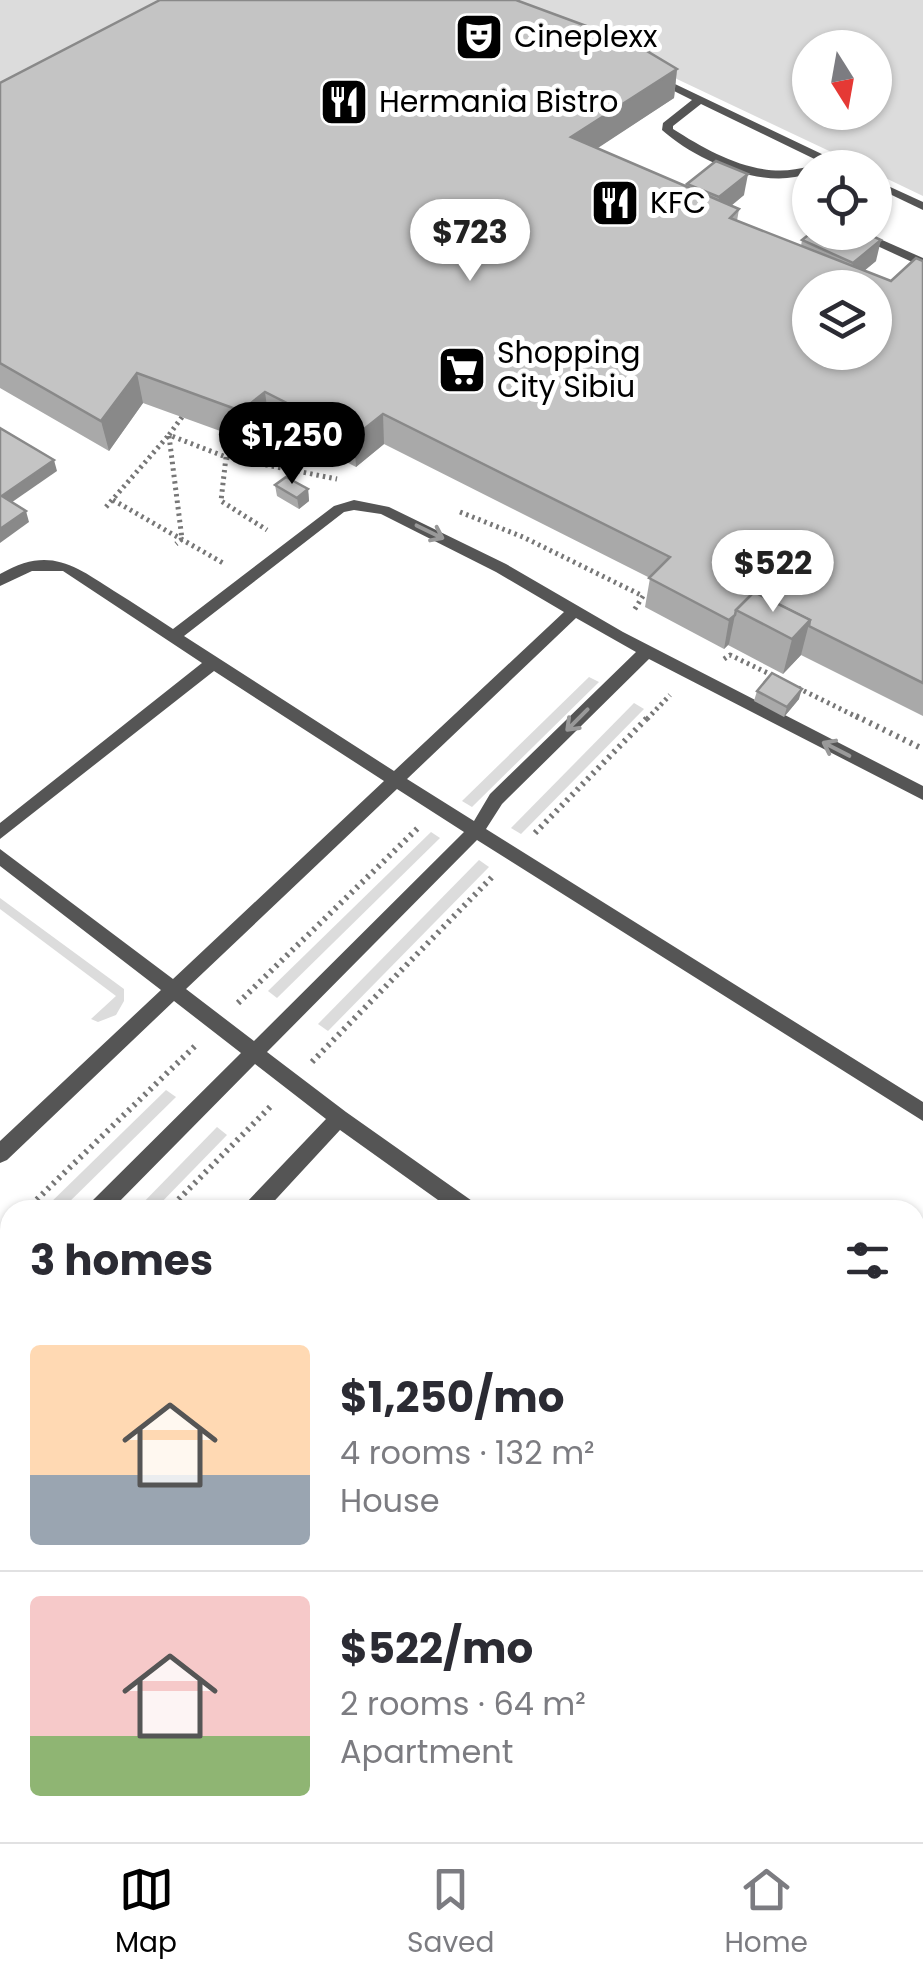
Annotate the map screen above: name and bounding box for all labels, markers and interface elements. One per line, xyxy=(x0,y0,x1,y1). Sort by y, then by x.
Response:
theatre icon: Cineplexx xyxy=(453,11,505,63)
place label: Cineplexx xyxy=(514,15,657,58)
north arrow xyxy=(792,30,892,130)
map controls xyxy=(792,30,892,370)
restaurant icon: Hermania Bistro xyxy=(318,76,370,128)
place label: Hermania Bistro xyxy=(379,80,618,123)
button: locate xyxy=(792,150,892,250)
restaurant icon: KFC xyxy=(589,177,641,229)
place label: KFC xyxy=(650,181,706,224)
pin: $723 xyxy=(411,199,529,284)
text: $723 xyxy=(432,209,508,254)
button: layers xyxy=(792,270,892,370)
place label: Shopping City Sibiu xyxy=(497,331,640,408)
supermarket icon: Shopping City Sibiu xyxy=(436,344,488,396)
pin: $1,250 xyxy=(211,402,373,487)
text: $1,250 xyxy=(241,412,343,457)
one-way arrow xyxy=(414,524,444,543)
pin: $522 xyxy=(714,530,832,615)
text: $522 xyxy=(734,540,812,585)
one-way arrow xyxy=(566,707,590,731)
one-way arrow xyxy=(821,739,851,758)
text: 3 homes xyxy=(30,1231,213,1290)
icon: filters xyxy=(840,1233,895,1288)
text: $1,250/mo xyxy=(340,1368,564,1427)
icon: home xyxy=(110,1385,230,1505)
text: 4 rooms · 132 m² xyxy=(340,1430,595,1475)
text: House xyxy=(340,1478,440,1523)
text: $522/mo xyxy=(340,1619,533,1678)
icon: home xyxy=(110,1636,230,1756)
text: 2 rooms · 64 m² xyxy=(340,1681,586,1726)
text: Apartment xyxy=(340,1729,513,1774)
tab: Map xyxy=(115,1862,177,1964)
tab: Saved xyxy=(407,1862,494,1964)
tab: Home xyxy=(724,1862,808,1964)

